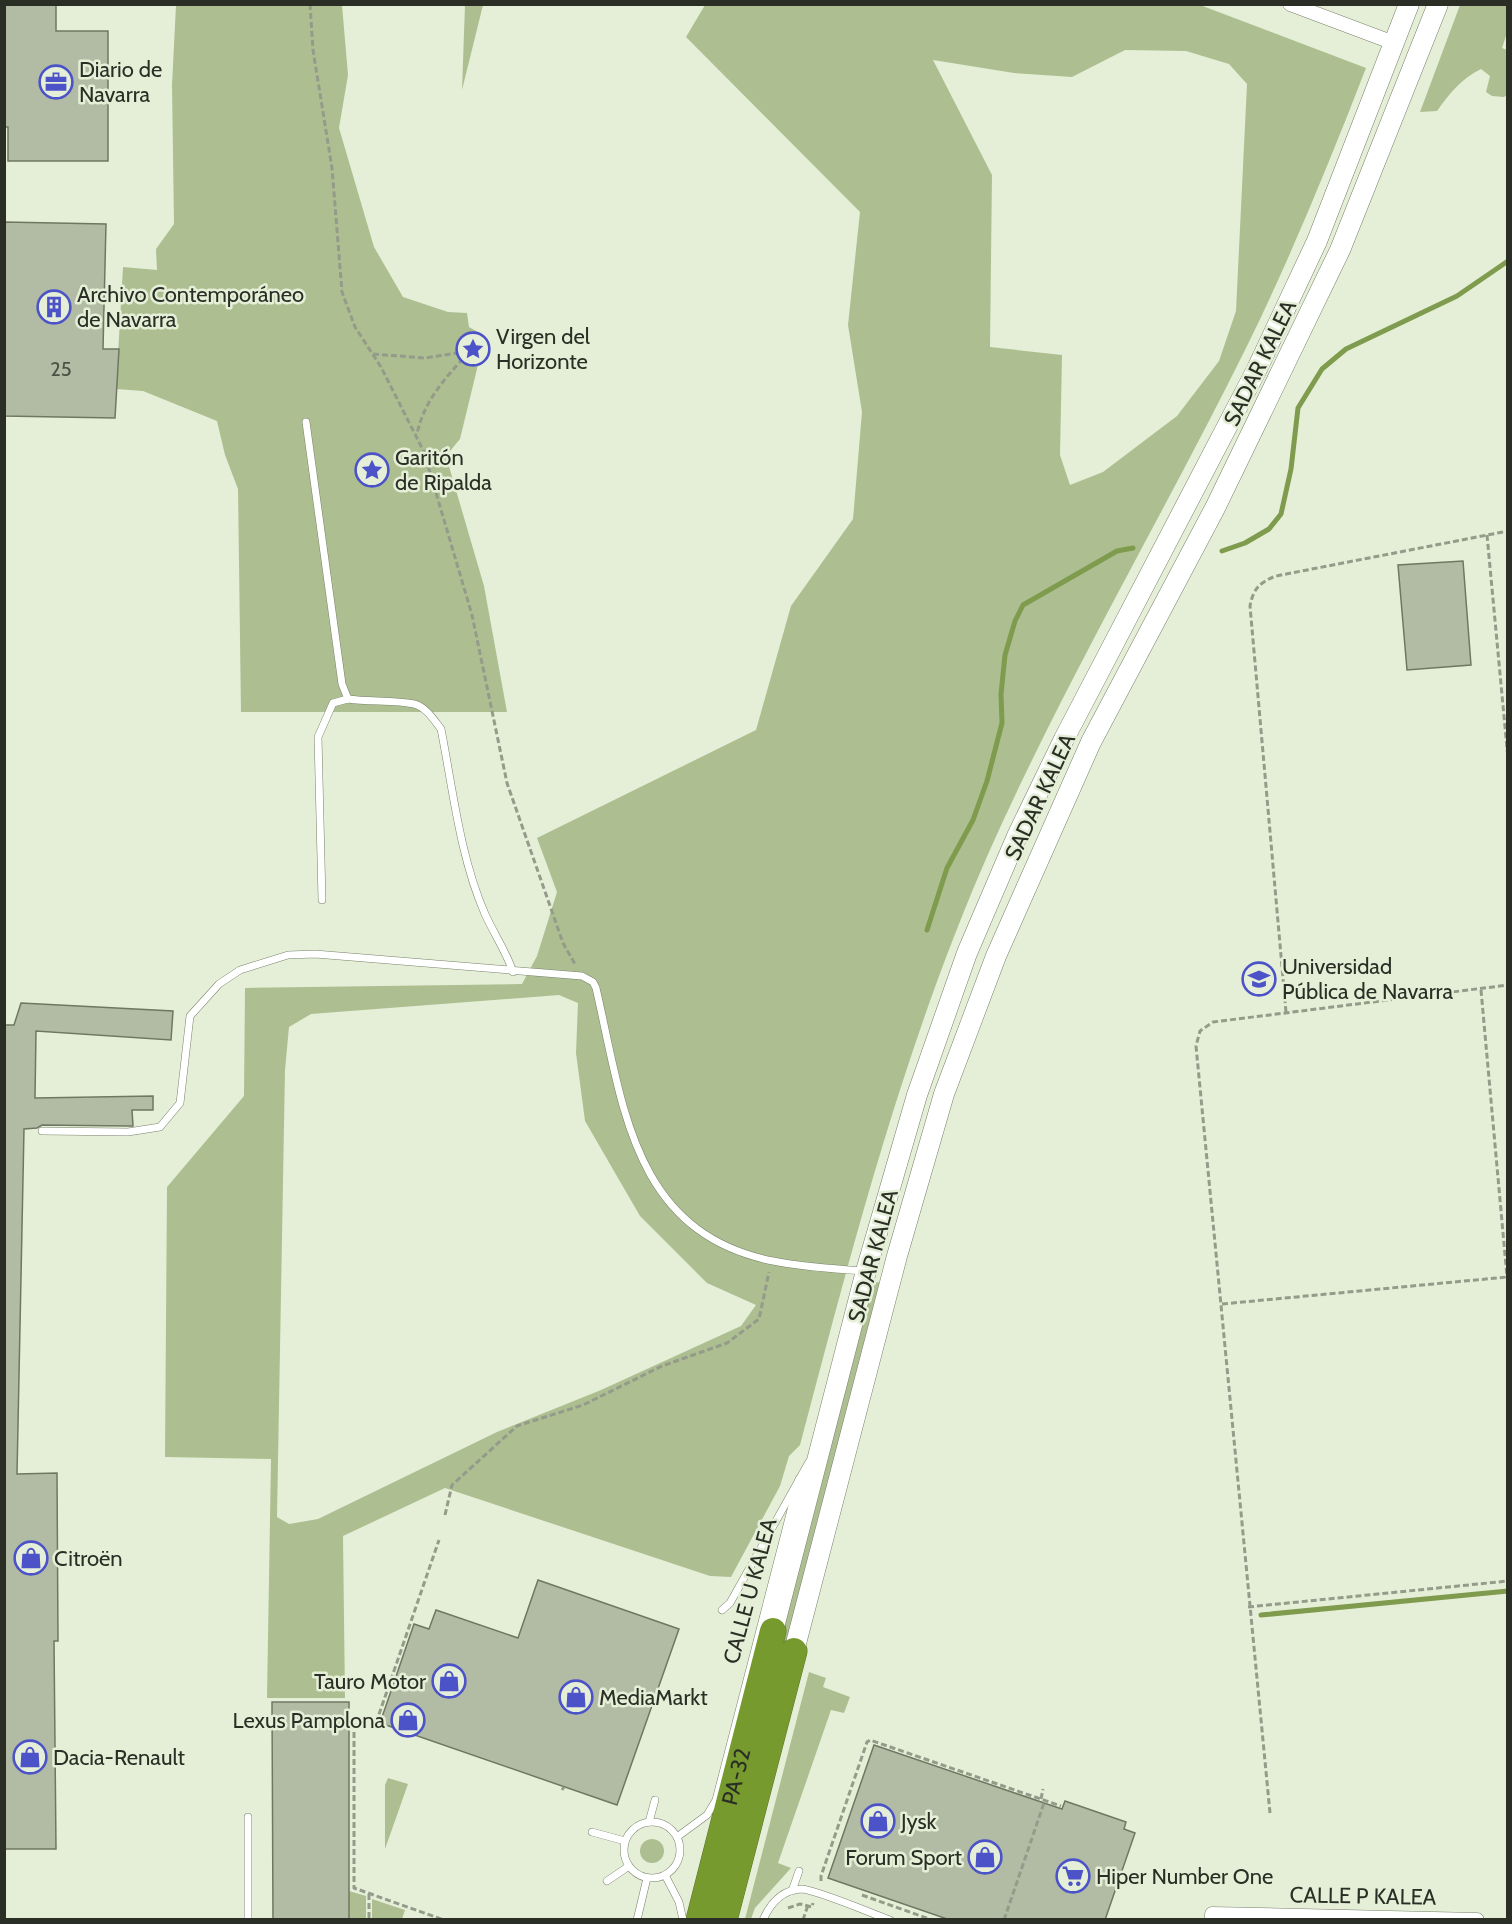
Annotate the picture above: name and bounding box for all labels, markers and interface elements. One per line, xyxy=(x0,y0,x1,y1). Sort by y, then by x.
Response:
place label: Diario de Navarra xyxy=(79,56,162,108)
office icon: Diario de Navarra xyxy=(38,64,74,100)
place label: Archivo Contemporáneo de Navarra xyxy=(77,281,304,333)
building icon: Archivo Contemporáneo de Navarra xyxy=(36,289,72,325)
street label: SADAR KALEA xyxy=(1218,295,1302,430)
place label: Virgen del Horizonte xyxy=(496,323,591,375)
place icon: Virgen del Horizonte xyxy=(455,331,491,367)
house number: 25 xyxy=(50,357,72,381)
place label: Garitón de Ripalda xyxy=(395,444,492,496)
place icon: Garitón de Ripalda xyxy=(354,452,390,488)
street label: SADAR KALEA xyxy=(999,729,1081,865)
place label: Universidad Pública de Navarra xyxy=(1282,953,1453,1005)
school or university icon: Universidad Pública de Navarra xyxy=(1241,961,1277,997)
street label: SADAR KALEA xyxy=(842,1186,904,1326)
street label: CALLE U KALEA xyxy=(718,1515,783,1667)
shop icon: Citroën xyxy=(13,1540,49,1576)
place label: Citroën xyxy=(54,1545,123,1572)
shop icon: Tauro Motor xyxy=(431,1663,467,1699)
place label: Tauro Motor xyxy=(314,1668,426,1695)
shop icon: MediaMarkt xyxy=(558,1679,594,1715)
place label: MediaMarkt xyxy=(599,1684,708,1711)
shop icon: Lexus Pamplona xyxy=(390,1702,426,1738)
place label: Lexus Pamplona xyxy=(233,1707,385,1734)
shop icon: Dacia-Renault xyxy=(12,1739,48,1775)
place label: Dacia-Renault xyxy=(53,1744,185,1771)
street label: PA-32 xyxy=(715,1745,756,1808)
shop icon: Jysk xyxy=(860,1803,896,1839)
place label: Jysk xyxy=(900,1808,937,1835)
shop icon: Forum Sport xyxy=(967,1839,1003,1875)
place label: Forum Sport xyxy=(845,1844,963,1871)
supermarket icon: Hiper Number One xyxy=(1055,1858,1091,1894)
place label: Hiper Number One xyxy=(1096,1863,1273,1890)
street label: CALLE P KALEA xyxy=(1289,1881,1437,1911)

